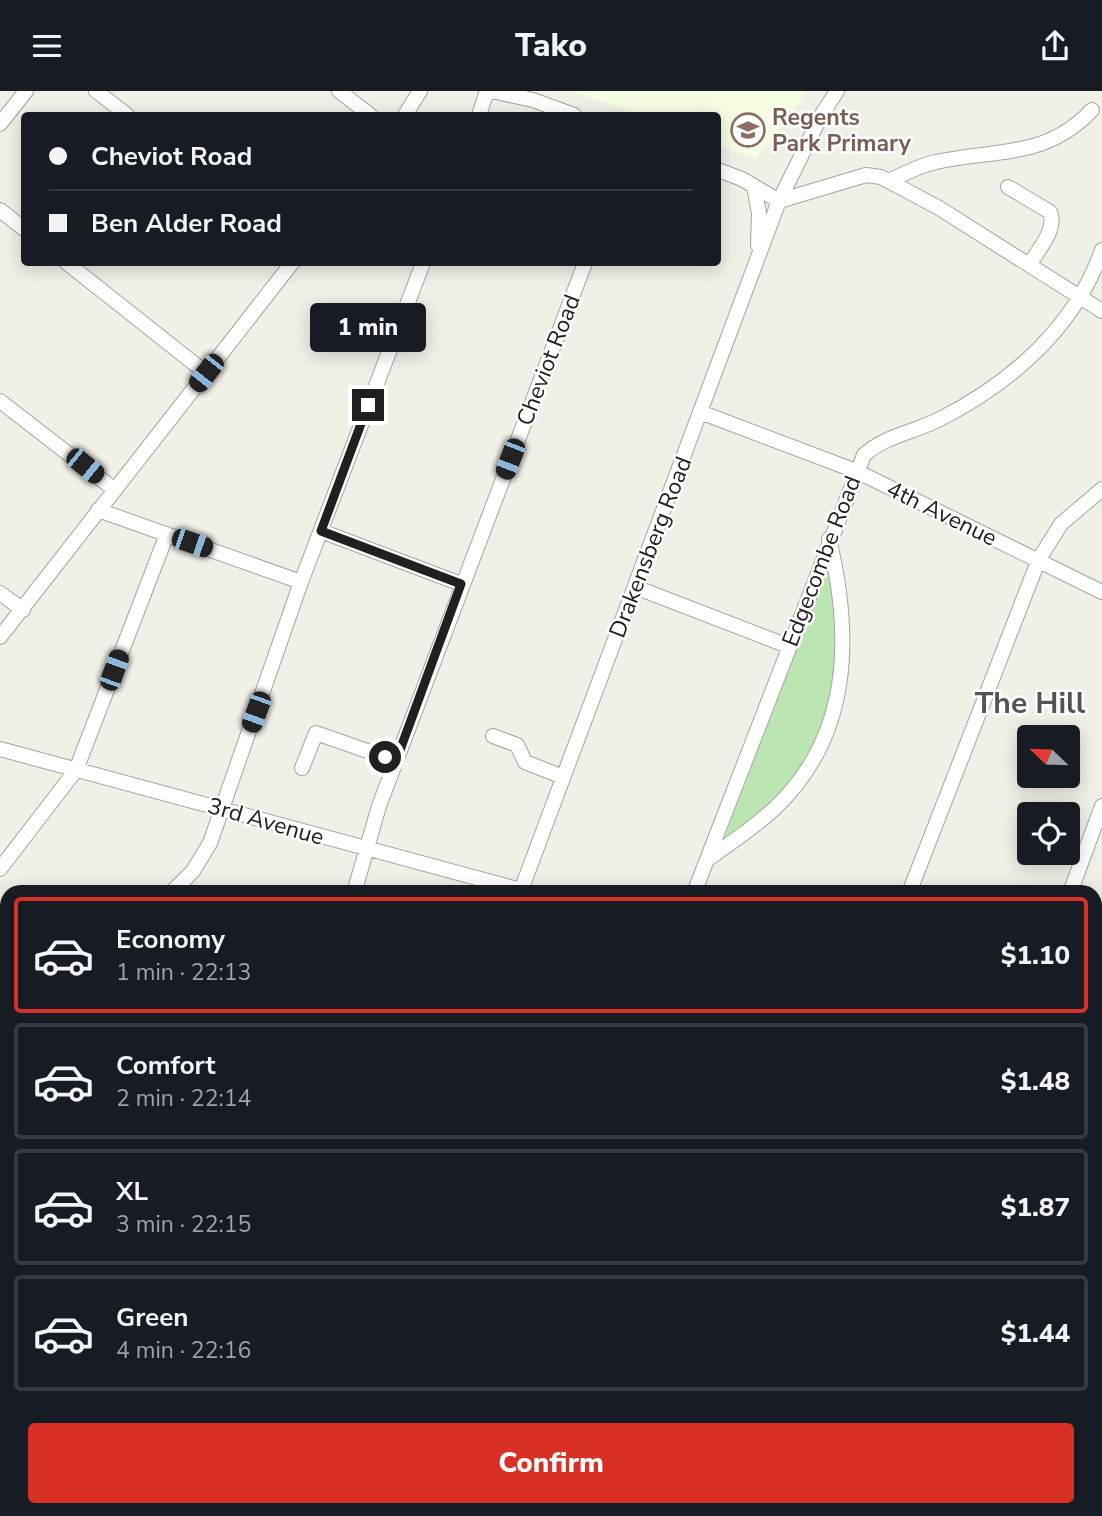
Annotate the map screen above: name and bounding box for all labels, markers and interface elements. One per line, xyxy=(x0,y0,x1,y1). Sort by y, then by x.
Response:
text: Tako xyxy=(515,24,587,67)
icon: menu xyxy=(28,27,66,65)
icon: share xyxy=(1036,27,1074,65)
place label: Regents Park Primary xyxy=(772,102,912,159)
school or university icon: Regents Park Primary xyxy=(729,111,767,149)
text: Cheviot Road xyxy=(91,139,252,174)
text: Ben Alder Road xyxy=(91,206,282,241)
street label: Cheviot Road xyxy=(509,290,588,430)
callout: 1 min xyxy=(310,303,426,353)
text: 1 min xyxy=(338,312,398,343)
car xyxy=(185,350,228,396)
route end xyxy=(352,389,384,421)
car xyxy=(493,436,528,482)
car xyxy=(63,445,108,487)
street label: Drakensberg Road xyxy=(602,452,699,642)
street label: Edgecombe Road xyxy=(775,471,868,651)
street label: 4th Avenue xyxy=(881,473,1002,553)
car xyxy=(169,526,216,560)
car xyxy=(97,647,132,693)
district label: The Hill xyxy=(975,683,1086,724)
car xyxy=(239,689,274,735)
north arrow xyxy=(1017,725,1080,787)
map controls xyxy=(1017,725,1080,865)
route start xyxy=(369,741,401,773)
street label: 3rd Avenue xyxy=(204,790,328,853)
button: locate xyxy=(1017,802,1080,865)
text: Economy xyxy=(116,922,225,957)
icon: car xyxy=(32,924,95,987)
text: $1.10 xyxy=(1001,938,1070,973)
text: 1 min · 22:13 xyxy=(116,957,251,988)
text: Comfort xyxy=(116,1048,216,1083)
icon: car xyxy=(32,1050,95,1113)
text: $1.48 xyxy=(1001,1064,1070,1099)
text: 2 min · 22:14 xyxy=(116,1083,251,1114)
text: XL xyxy=(116,1174,148,1209)
icon: car xyxy=(32,1176,95,1239)
text: $1.87 xyxy=(1001,1190,1070,1225)
text: 3 min · 22:15 xyxy=(116,1209,251,1240)
text: Green xyxy=(116,1300,189,1335)
icon: car xyxy=(32,1302,95,1365)
text: $1.44 xyxy=(1001,1316,1070,1351)
text: 4 min · 22:16 xyxy=(116,1335,251,1366)
button: Confirm xyxy=(28,1423,1074,1503)

